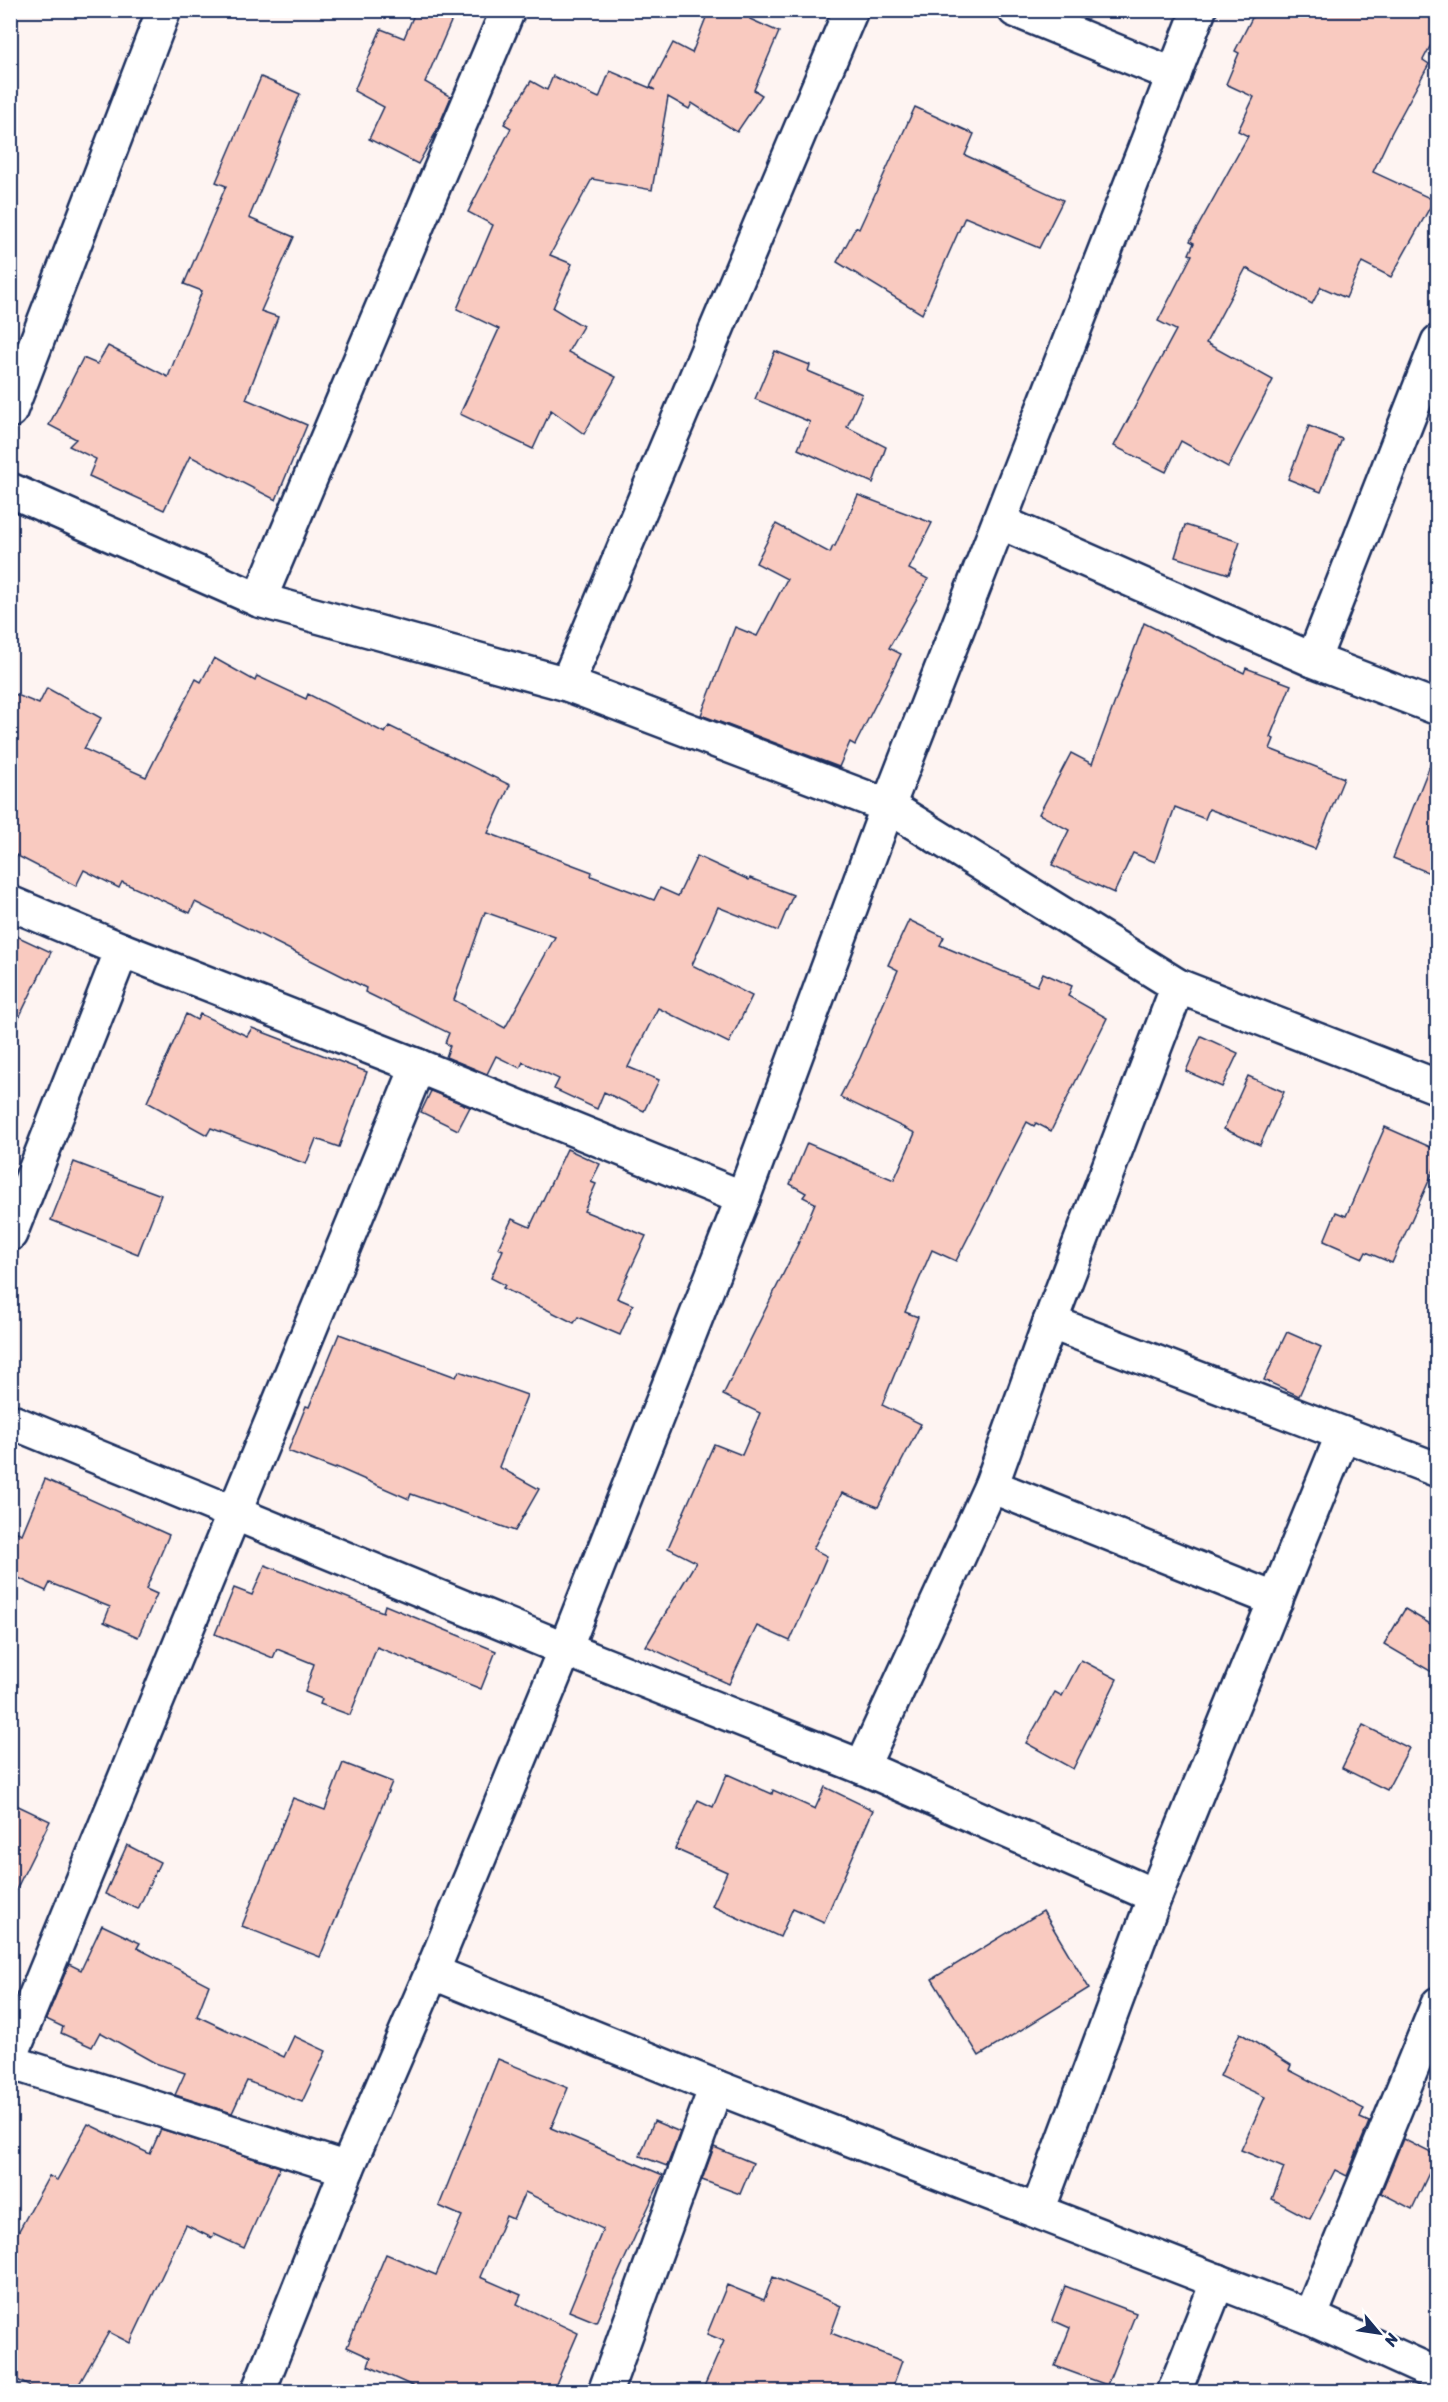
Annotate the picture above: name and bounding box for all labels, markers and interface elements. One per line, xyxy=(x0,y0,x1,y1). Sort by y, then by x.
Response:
north arrow xyxy=(1349,2303,1409,2363)
text: N xyxy=(1376,2327,1408,2353)

